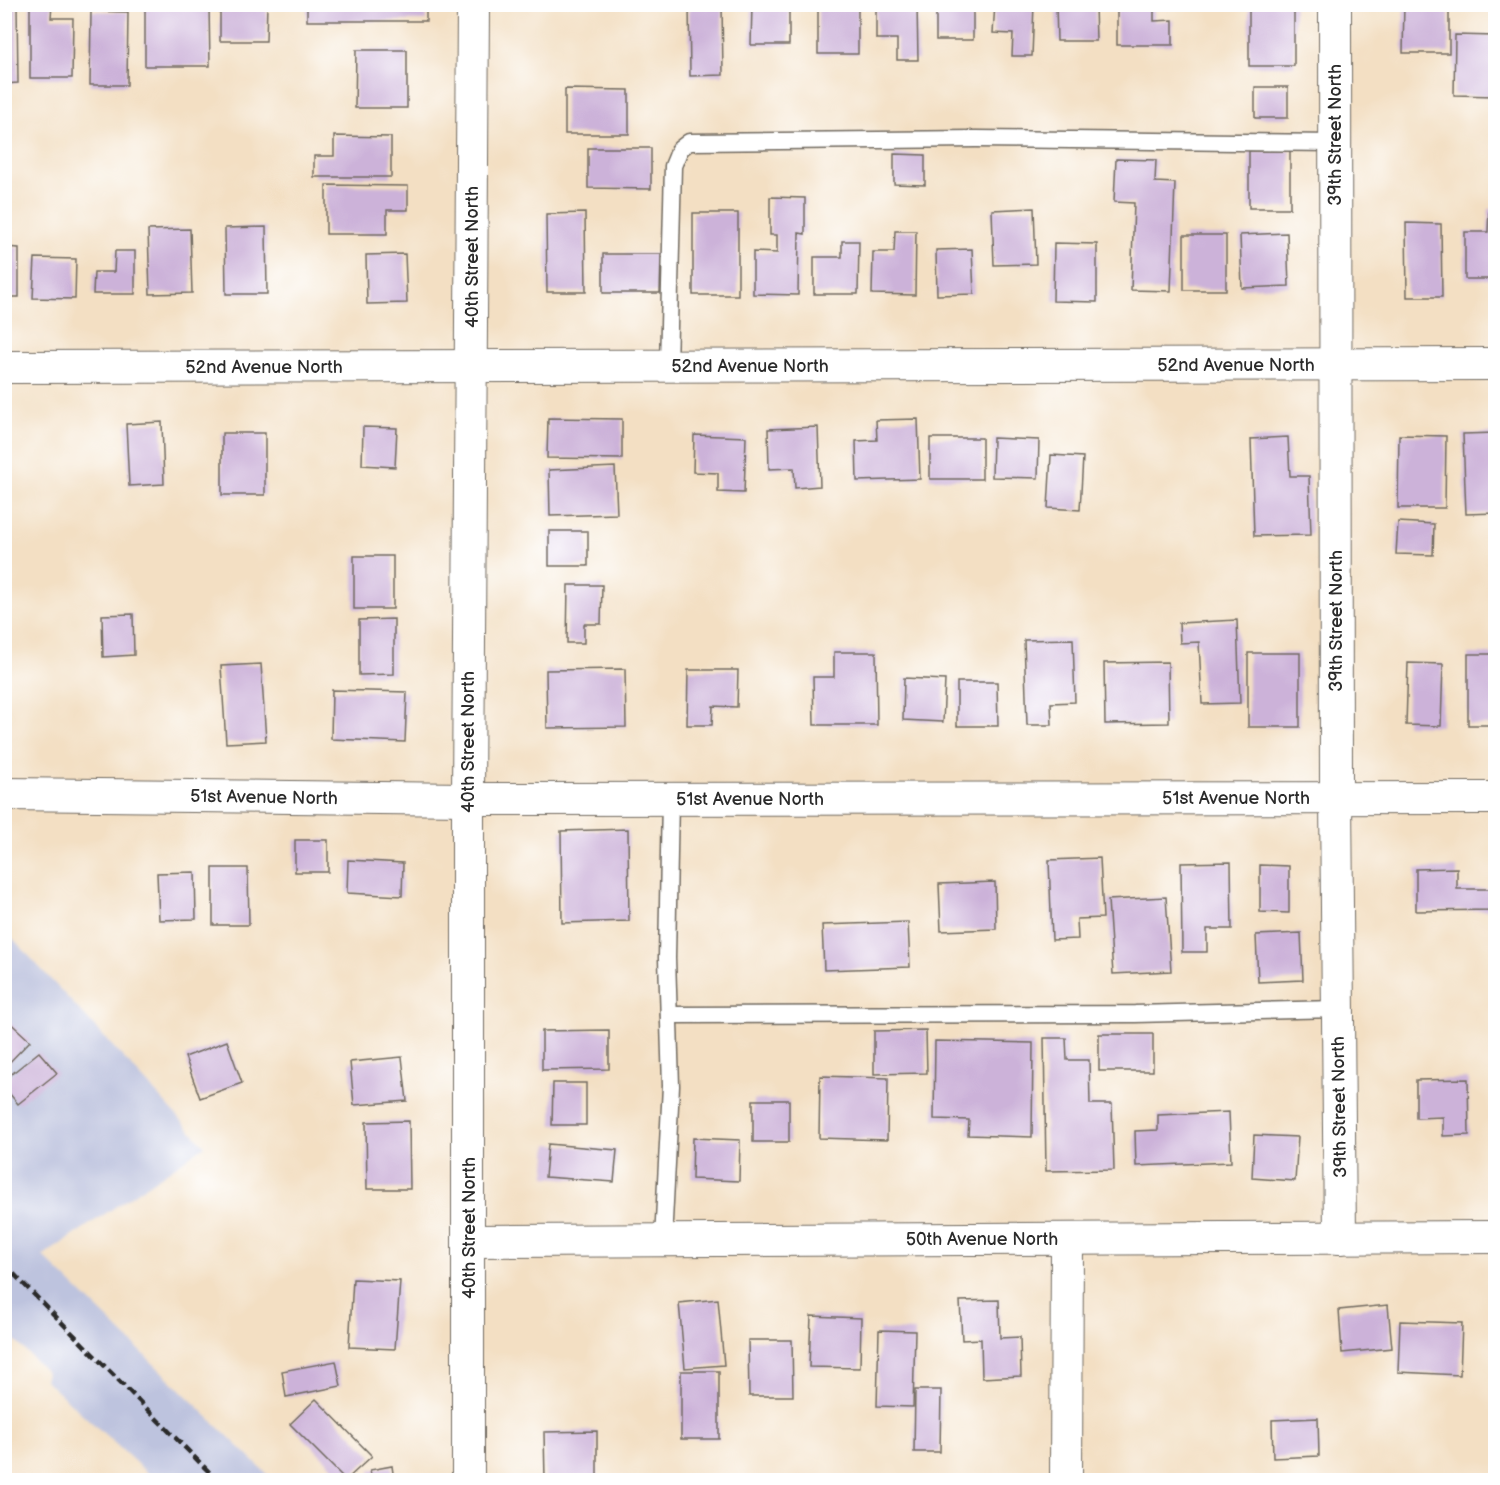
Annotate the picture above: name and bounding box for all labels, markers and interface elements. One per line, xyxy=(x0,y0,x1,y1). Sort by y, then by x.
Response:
street label: 39th Street North xyxy=(1325,64,1346,206)
street label: 40th Street North xyxy=(462,186,483,328)
street label: 52nd Avenue North xyxy=(1157,355,1315,376)
street label: 52nd Avenue North xyxy=(671,356,829,377)
street label: 52nd Avenue North xyxy=(185,357,343,378)
street label: 39th Street North xyxy=(1326,550,1347,692)
street label: 40th Street North xyxy=(458,671,479,813)
street label: 51st Avenue North xyxy=(190,786,338,809)
street label: 51st Avenue North xyxy=(1162,788,1310,809)
street label: 51st Avenue North xyxy=(676,789,824,810)
street label: 39th Street North xyxy=(1328,1036,1351,1178)
street label: 40th Street North xyxy=(459,1157,480,1299)
street label: 50th Avenue North xyxy=(906,1229,1058,1250)

